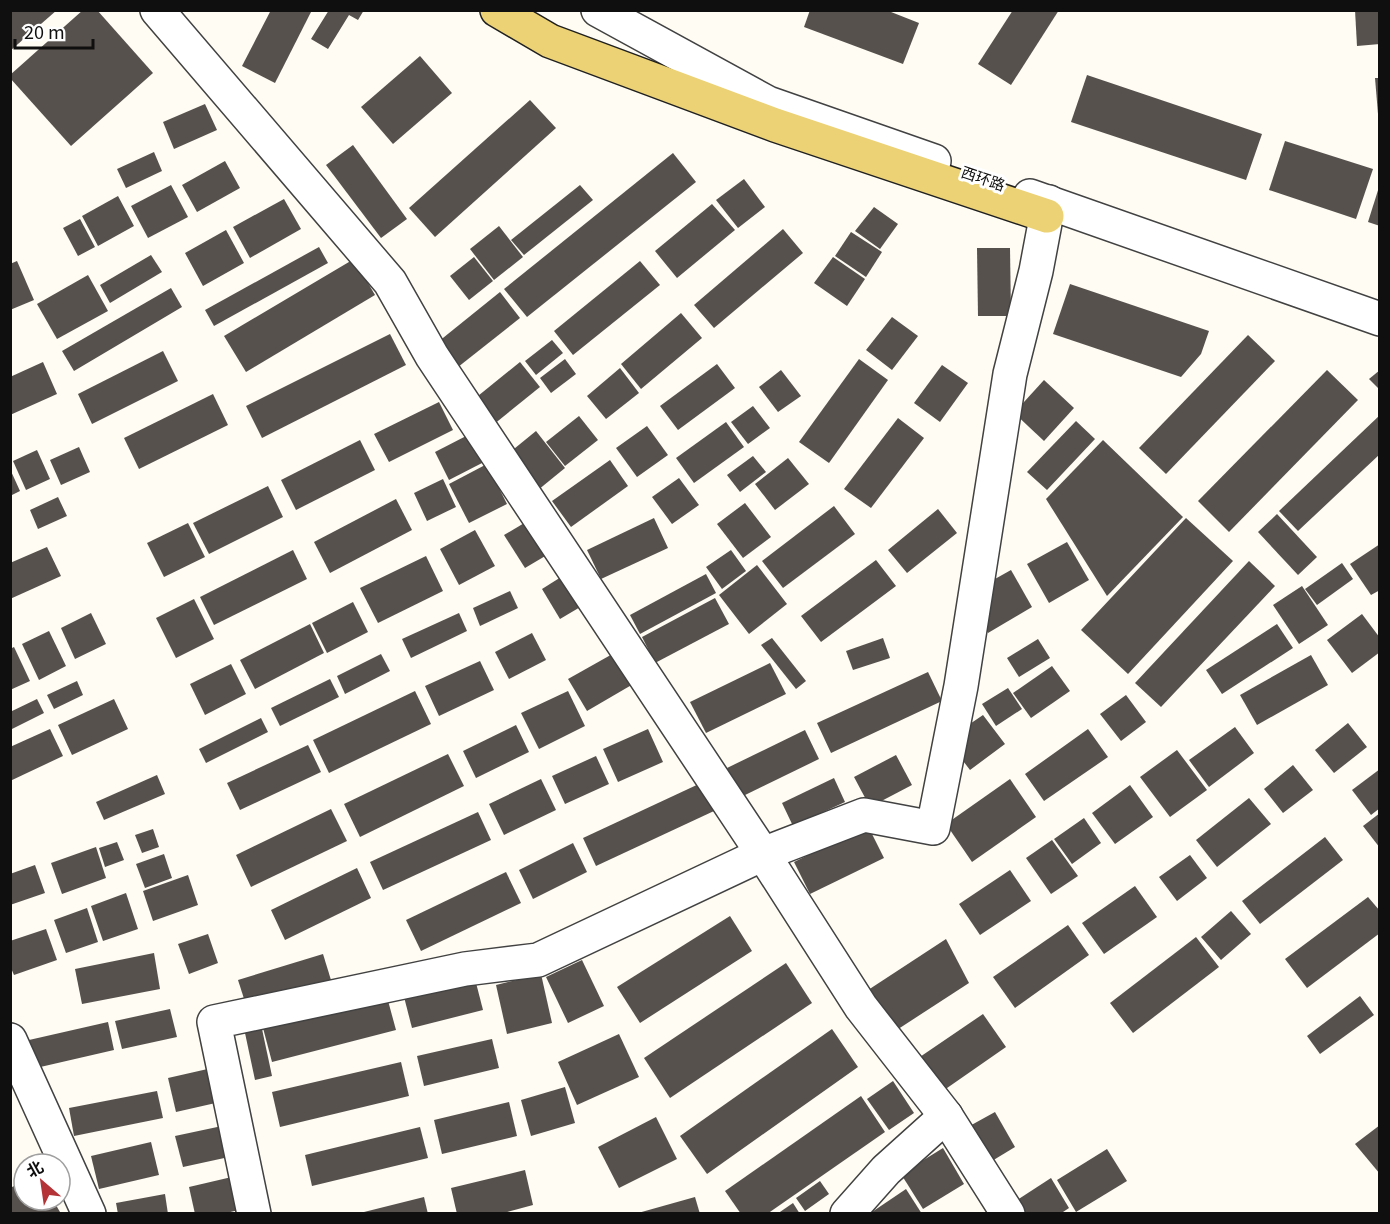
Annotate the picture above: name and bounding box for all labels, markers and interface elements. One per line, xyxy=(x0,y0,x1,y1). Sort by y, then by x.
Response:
scale bar xyxy=(15,12,93,50)
text: 20 m xyxy=(24,18,65,44)
street label: 西环路 xyxy=(959,160,1008,195)
north arrow xyxy=(12,1152,72,1212)
text: 北 xyxy=(21,1154,47,1182)

